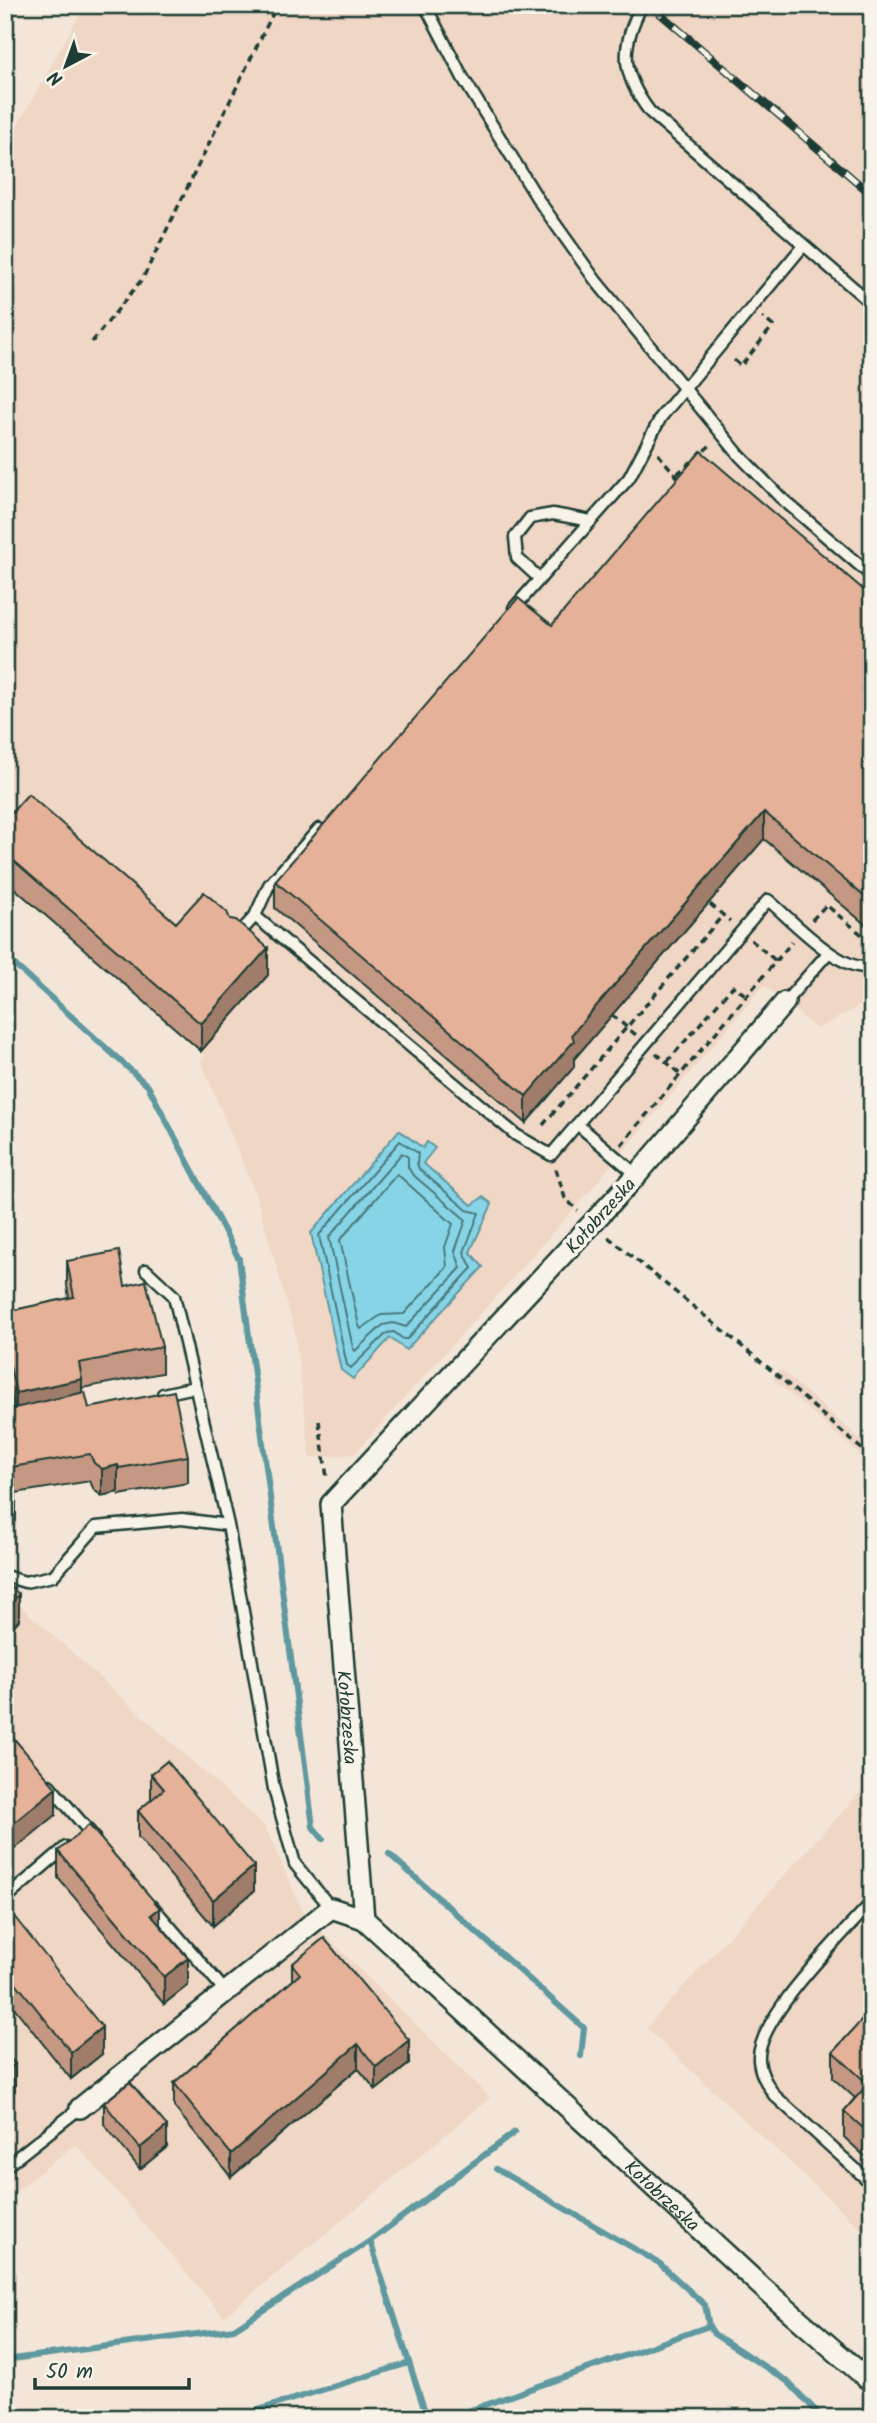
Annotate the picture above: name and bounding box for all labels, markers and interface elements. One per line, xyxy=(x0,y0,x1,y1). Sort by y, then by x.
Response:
north arrow xyxy=(32,32,102,102)
text: N xyxy=(42,62,71,93)
street label: Kołobrzeska xyxy=(559,1171,644,1261)
street label: Kołobrzeska xyxy=(327,1669,365,1766)
street label: Kołobrzeska xyxy=(616,2154,706,2240)
scale bar xyxy=(35,2346,189,2390)
text: 50 m xyxy=(46,2356,93,2389)

